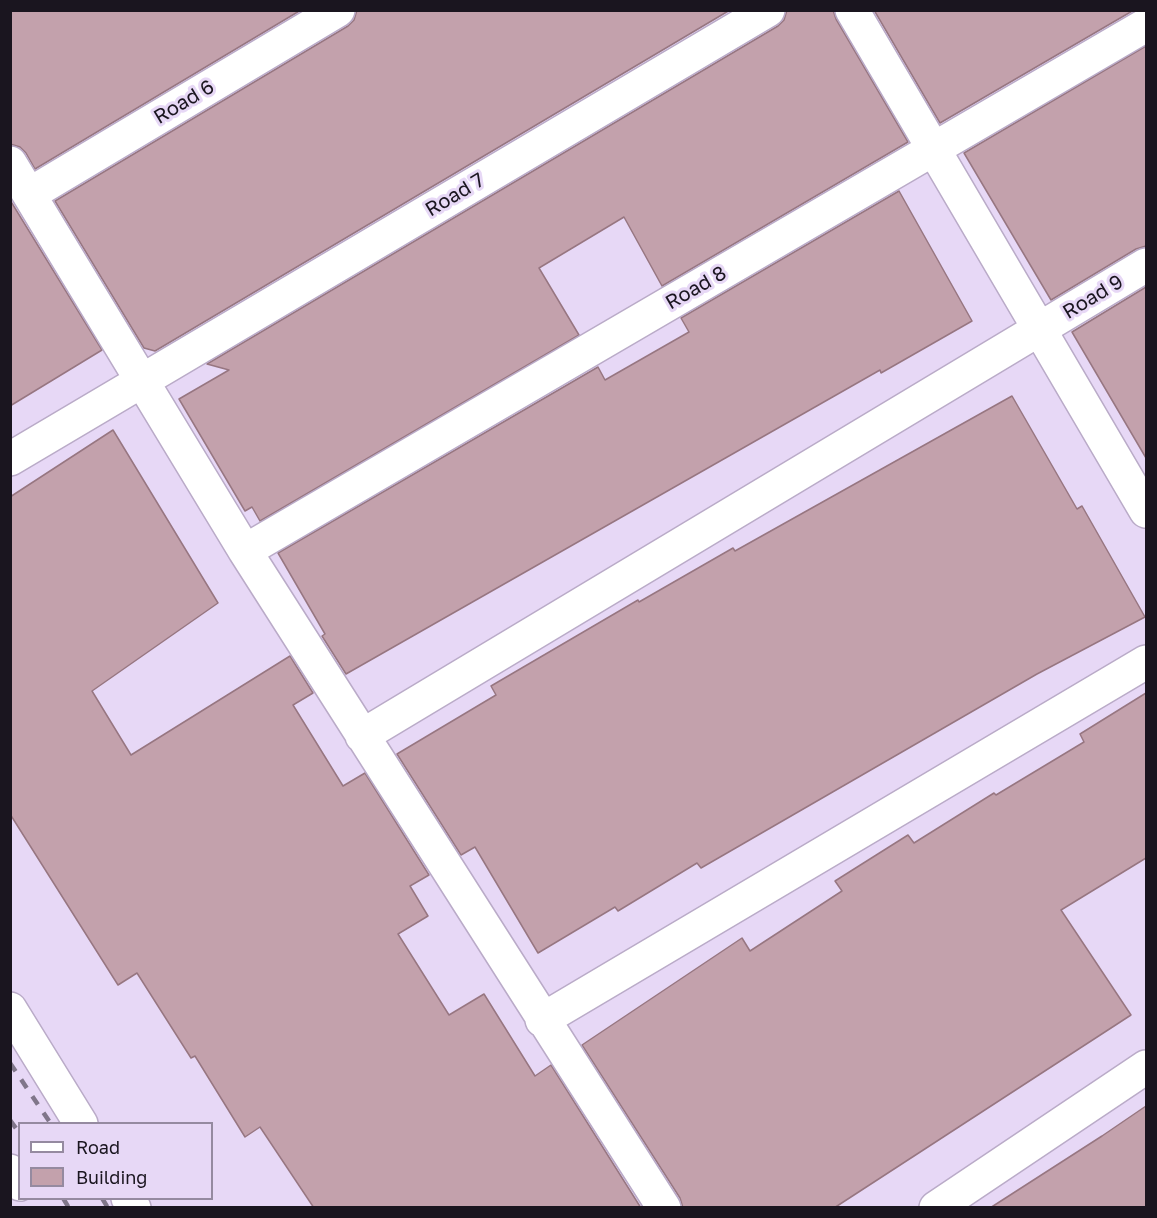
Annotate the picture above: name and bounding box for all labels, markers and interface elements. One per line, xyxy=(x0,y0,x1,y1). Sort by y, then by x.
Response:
street label: Road 6 xyxy=(149,75,219,129)
street label: Road 7 xyxy=(421,168,489,222)
street label: Road 8 xyxy=(661,261,731,315)
street label: Road 9 xyxy=(1058,270,1128,324)
legend xyxy=(18,1122,213,1200)
text: Road xyxy=(76,1136,120,1158)
text: Building xyxy=(76,1166,147,1188)

